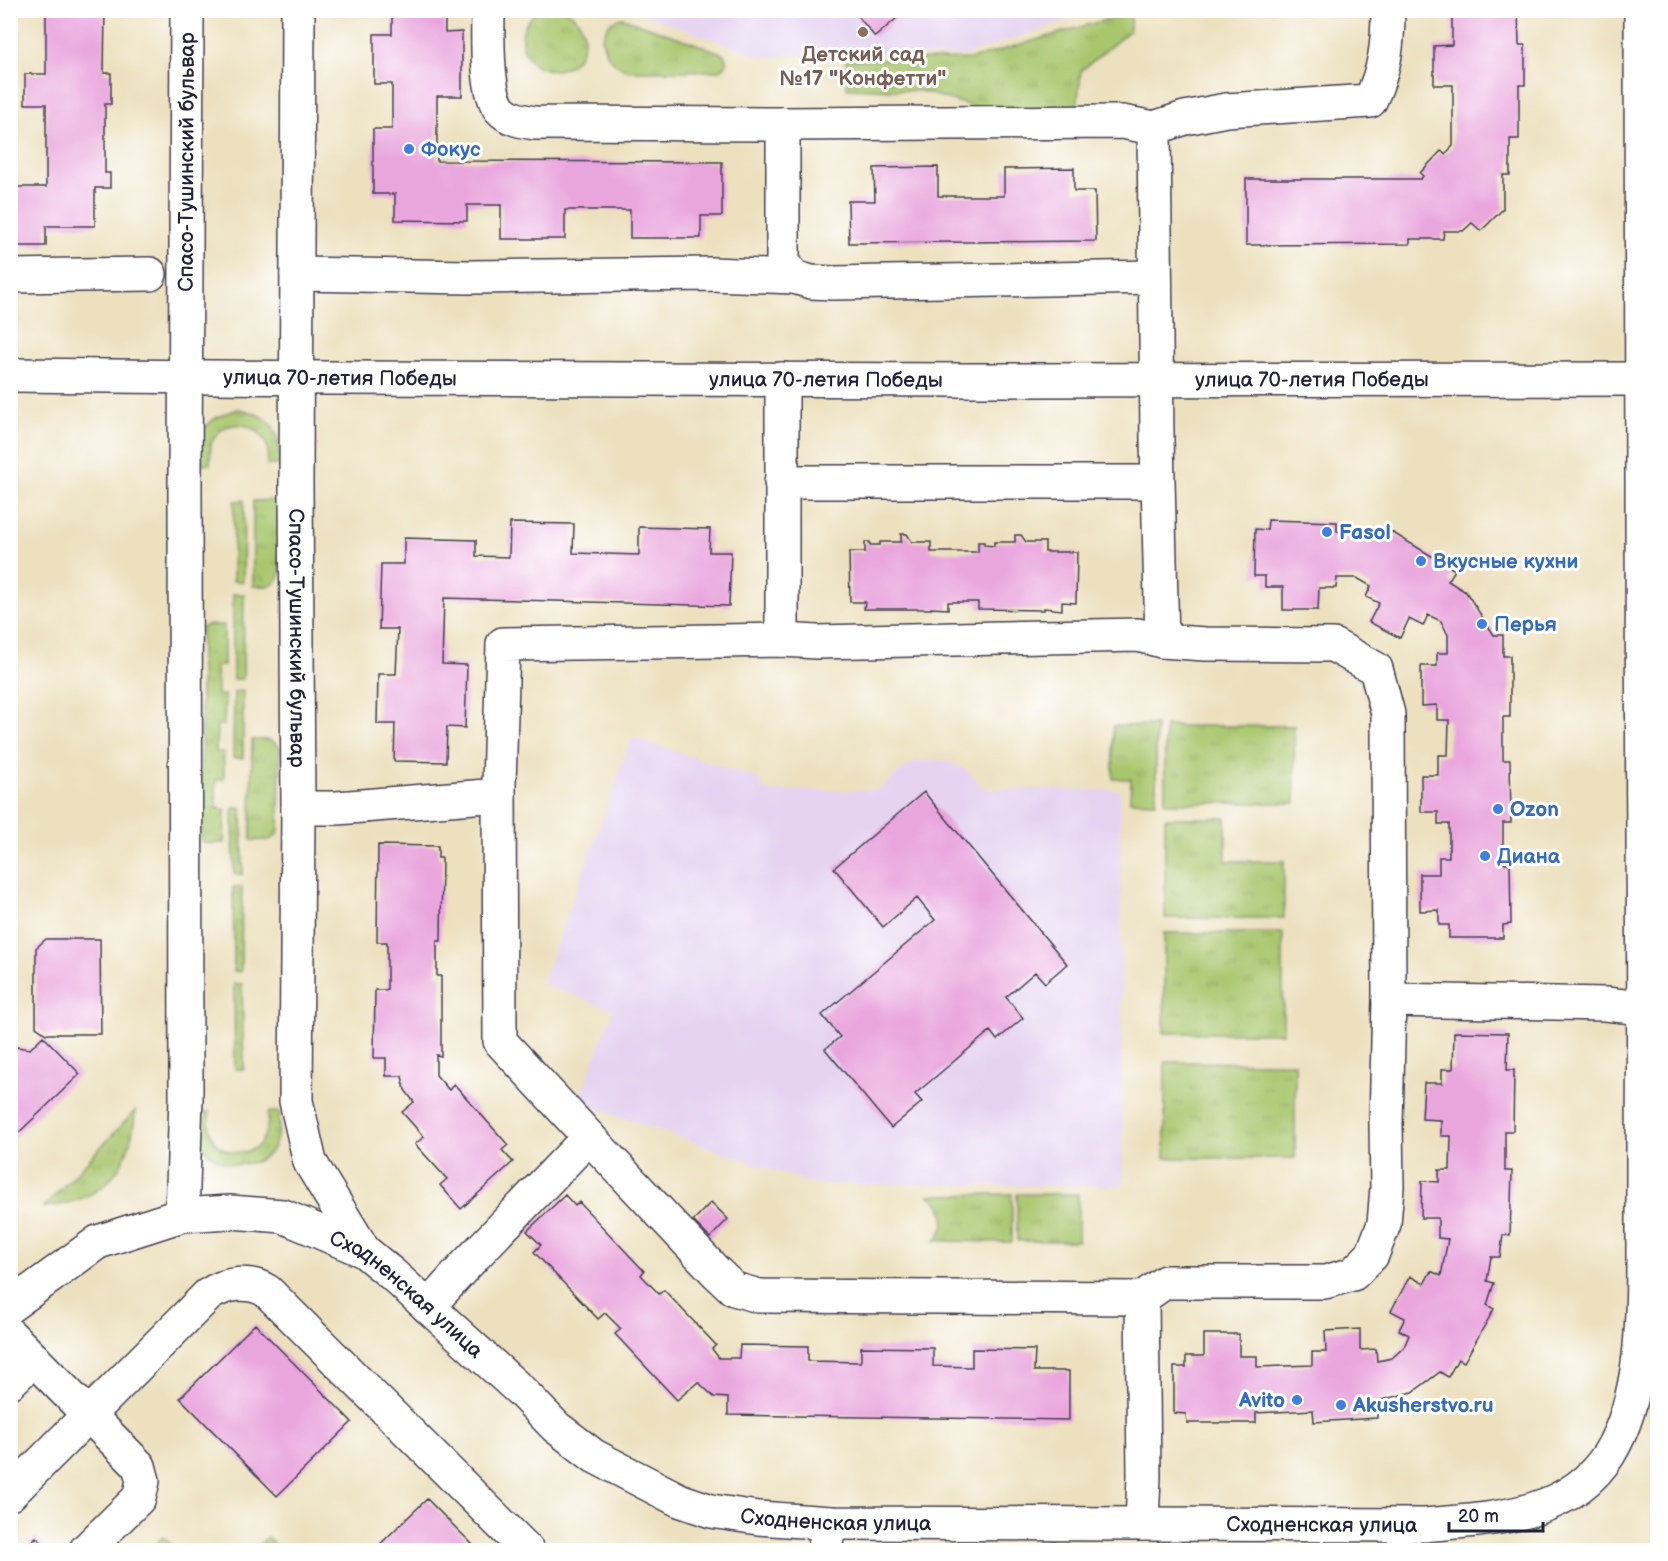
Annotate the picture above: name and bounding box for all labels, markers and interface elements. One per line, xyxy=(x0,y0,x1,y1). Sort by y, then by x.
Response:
marker: Детский сад №17 "Конфетти" xyxy=(856,25,870,39)
street label: Спасо-Тушинский бульвар xyxy=(173,32,199,292)
place label: Детский сад №17 "Конфетти" xyxy=(780,42,946,91)
place label: Фокус xyxy=(421,137,481,162)
marker: Фокус xyxy=(402,142,416,156)
street label: улица 70-летия Победы xyxy=(223,365,457,391)
street label: улица 70-летия Победы xyxy=(709,367,943,392)
street label: улица 70-летия Победы xyxy=(1195,367,1429,392)
street label: Спасо-Тушинский бульвар xyxy=(284,508,310,768)
place label: Fasol xyxy=(1339,520,1391,545)
marker: Fasol xyxy=(1320,525,1334,539)
place label: Вкусные кухни xyxy=(1433,549,1578,574)
marker: Вкусные кухни xyxy=(1414,554,1428,568)
place label: Перья xyxy=(1494,612,1557,637)
marker: Перья xyxy=(1475,617,1489,631)
place label: Ozon xyxy=(1510,797,1559,822)
marker: Ozon xyxy=(1491,802,1505,816)
place label: Диана xyxy=(1497,844,1561,869)
marker: Диана xyxy=(1478,849,1492,863)
street label: Сходненская улица xyxy=(326,1225,489,1364)
place label: Avito xyxy=(1238,1388,1285,1413)
marker: Avito xyxy=(1290,1393,1304,1407)
place label: Akusherstvo.ru xyxy=(1352,1393,1494,1418)
marker: Akusherstvo.ru xyxy=(1334,1398,1348,1412)
scale bar xyxy=(1449,1495,1544,1533)
street label: Сходненская улица xyxy=(739,1503,932,1536)
text: 20 m xyxy=(1458,1506,1499,1527)
street label: Сходненская улица xyxy=(1226,1512,1418,1537)

